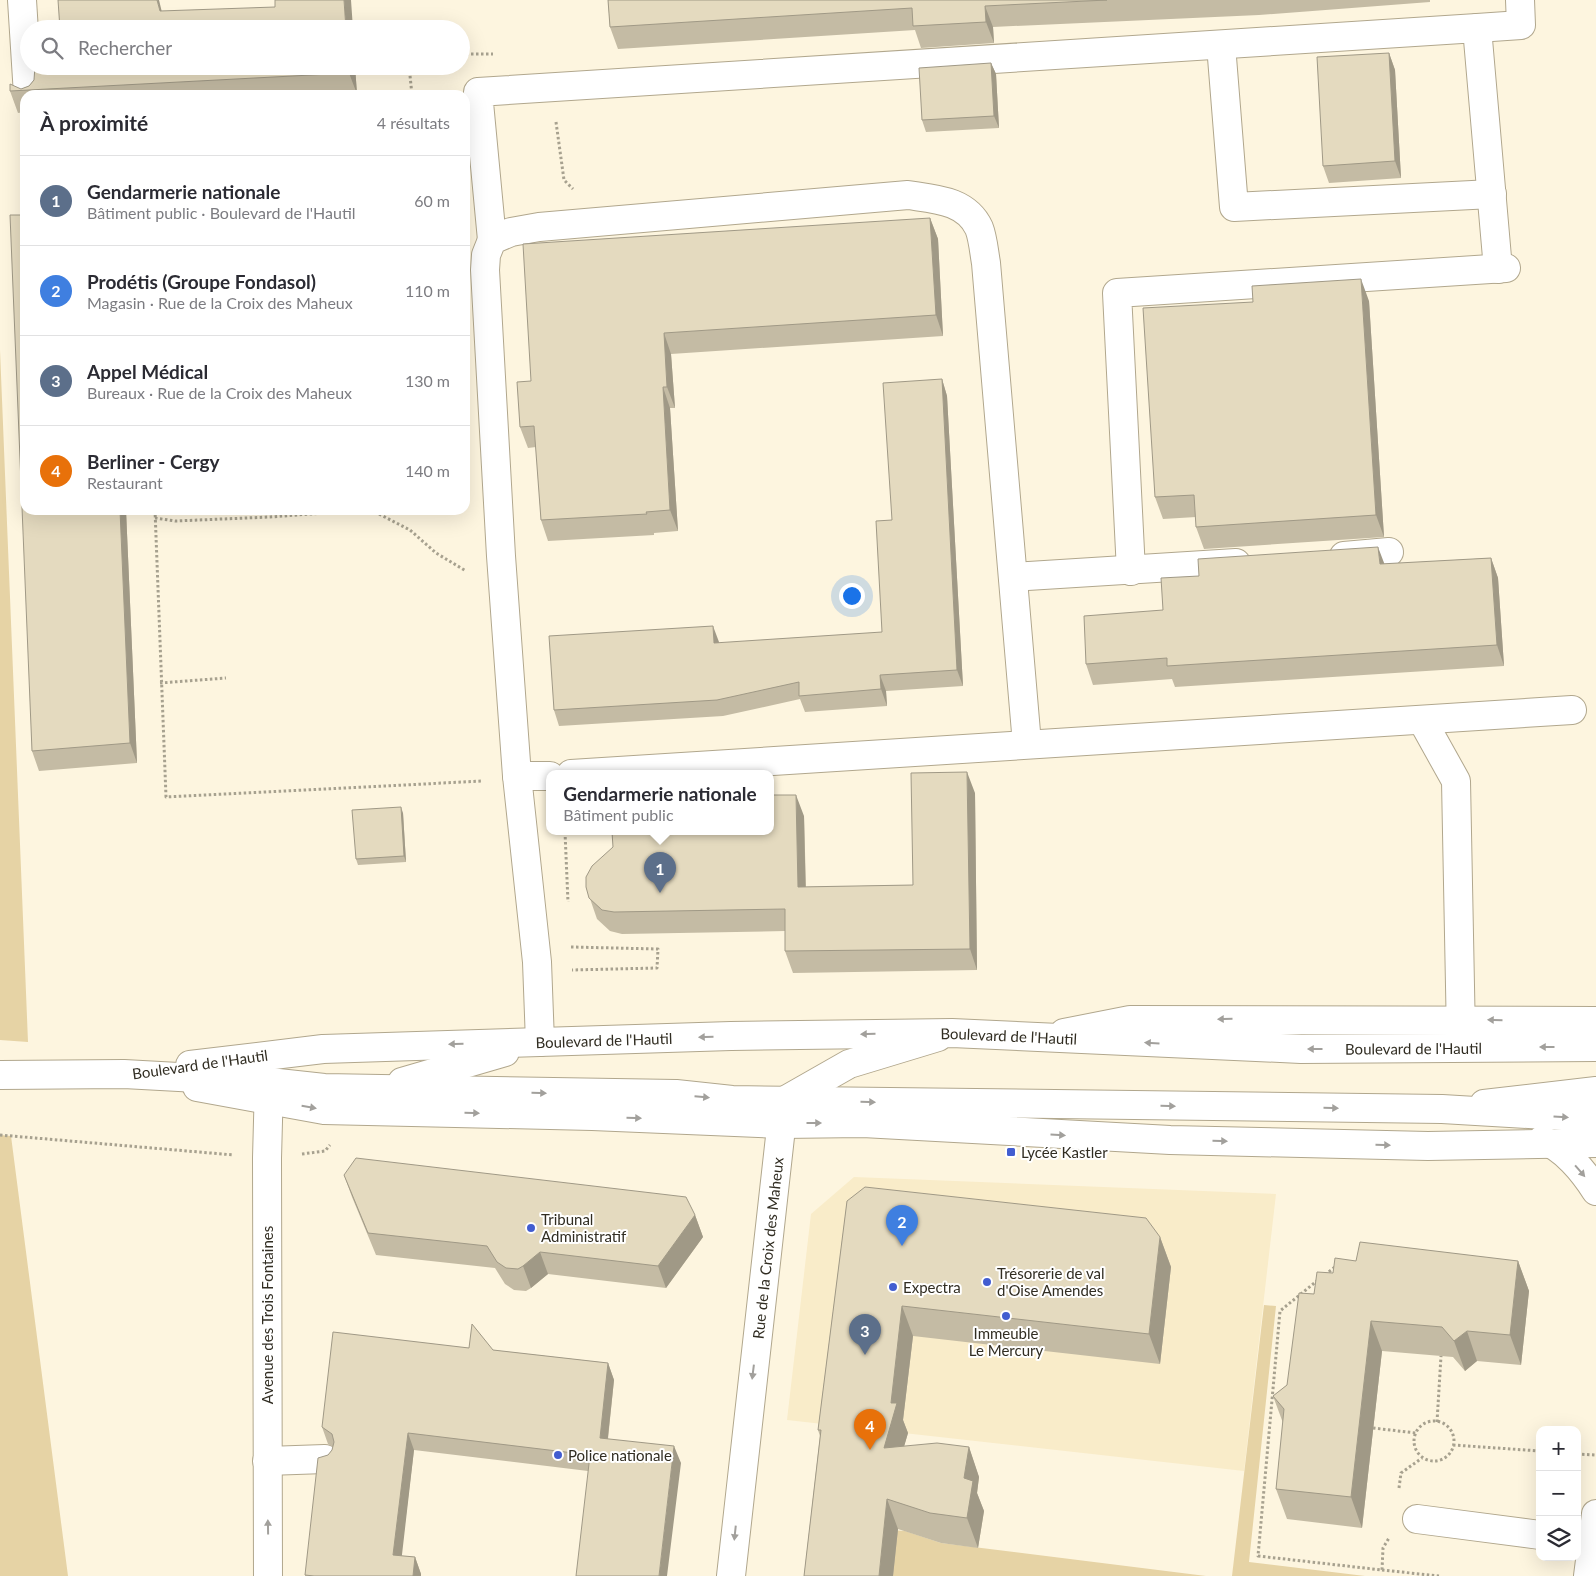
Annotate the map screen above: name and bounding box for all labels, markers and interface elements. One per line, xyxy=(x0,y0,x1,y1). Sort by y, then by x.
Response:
search box xyxy=(20,20,470,75)
icon: search xyxy=(38,34,66,62)
text: Rechercher xyxy=(78,36,172,59)
text: À proximité xyxy=(40,110,148,135)
text: 4 résultats xyxy=(377,113,450,132)
text: Gendarmerie nationale xyxy=(87,180,280,203)
text: 1 xyxy=(51,191,61,210)
text: 60 m xyxy=(414,191,450,210)
text: Bâtiment public · Boulevard de l'Hautil xyxy=(87,203,356,222)
text: Prodétis (Groupe Fondasol) xyxy=(87,270,316,293)
text: 2 xyxy=(51,281,61,300)
text: 110 m xyxy=(405,281,450,300)
text: Magasin · Rue de la Croix des Maheux xyxy=(87,293,353,312)
text: Appel Médical xyxy=(87,360,208,383)
text: 3 xyxy=(51,371,61,390)
text: 130 m xyxy=(405,371,450,390)
text: Bureaux · Rue de la Croix des Maheux xyxy=(87,383,352,402)
text: Berliner - Cergy xyxy=(87,450,220,473)
text: 4 xyxy=(51,461,61,480)
text: 140 m xyxy=(405,461,450,480)
text: Restaurant xyxy=(87,473,163,492)
your location xyxy=(839,583,865,609)
popup xyxy=(546,770,774,835)
text: Gendarmerie nationale xyxy=(563,782,757,805)
text: Bâtiment public xyxy=(563,805,674,824)
pin: 1 xyxy=(644,852,676,893)
one-way arrow xyxy=(1217,1015,1233,1023)
one-way arrow xyxy=(1487,1015,1503,1023)
street label: Boulevard de l'Hautil xyxy=(940,1024,1078,1048)
street label: Boulevard de l'Hautil xyxy=(535,1029,673,1051)
one-way arrow xyxy=(860,1030,876,1038)
one-way arrow xyxy=(698,1033,714,1041)
one-way arrow xyxy=(1144,1038,1160,1046)
street label: Boulevard de l'Hautil xyxy=(1345,1039,1482,1058)
one-way arrow xyxy=(448,1041,464,1049)
one-way arrow xyxy=(1539,1043,1555,1051)
one-way arrow xyxy=(1307,1045,1323,1053)
street label: Boulevard de l'Hautil xyxy=(131,1046,269,1082)
one-way arrow xyxy=(532,1089,548,1097)
one-way arrow xyxy=(694,1093,710,1101)
one-way arrow xyxy=(860,1098,876,1106)
one-way arrow xyxy=(1161,1102,1177,1110)
one-way arrow xyxy=(302,1104,318,1112)
one-way arrow xyxy=(1323,1104,1339,1112)
one-way arrow xyxy=(464,1109,480,1117)
one-way arrow xyxy=(1553,1113,1569,1121)
one-way arrow xyxy=(626,1114,642,1122)
one-way arrow xyxy=(806,1119,822,1127)
one-way arrow xyxy=(1050,1131,1066,1139)
one-way arrow xyxy=(1212,1137,1228,1145)
one-way arrow xyxy=(1375,1141,1391,1149)
place label: Lycée Kastler xyxy=(1021,1143,1108,1161)
marker: Lycée Kastler xyxy=(1005,1146,1017,1158)
street label: Rue de la Croix des Maheux xyxy=(749,1156,787,1340)
one-way arrow xyxy=(1574,1164,1586,1176)
pin: 2 xyxy=(886,1205,918,1246)
place label: Tribunal Administratif xyxy=(541,1210,627,1245)
marker: Tribunal Administratif xyxy=(525,1222,537,1234)
street label: Avenue des Trois Fontaines xyxy=(258,1226,276,1404)
place label: Trésorerie de val d'Oise Amendes xyxy=(997,1264,1105,1299)
marker: Trésorerie de val d'Oise Amendes xyxy=(981,1276,993,1288)
place label: Expectra xyxy=(903,1278,961,1296)
marker: Expectra xyxy=(887,1281,899,1293)
marker: Immeuble Le Mercury xyxy=(1000,1310,1012,1322)
pin: 3 xyxy=(849,1314,881,1355)
place label: Immeuble Le Mercury xyxy=(969,1324,1043,1359)
one-way arrow xyxy=(749,1364,757,1380)
pin: 4 xyxy=(854,1409,886,1450)
map controls xyxy=(1536,1426,1581,1561)
button: + xyxy=(1536,1426,1581,1471)
place label: Police nationale xyxy=(568,1446,672,1464)
marker: Police nationale xyxy=(552,1449,564,1461)
button: − xyxy=(1536,1471,1581,1516)
button: layers xyxy=(1536,1516,1581,1561)
one-way arrow xyxy=(264,1519,272,1535)
one-way arrow xyxy=(731,1525,739,1541)

